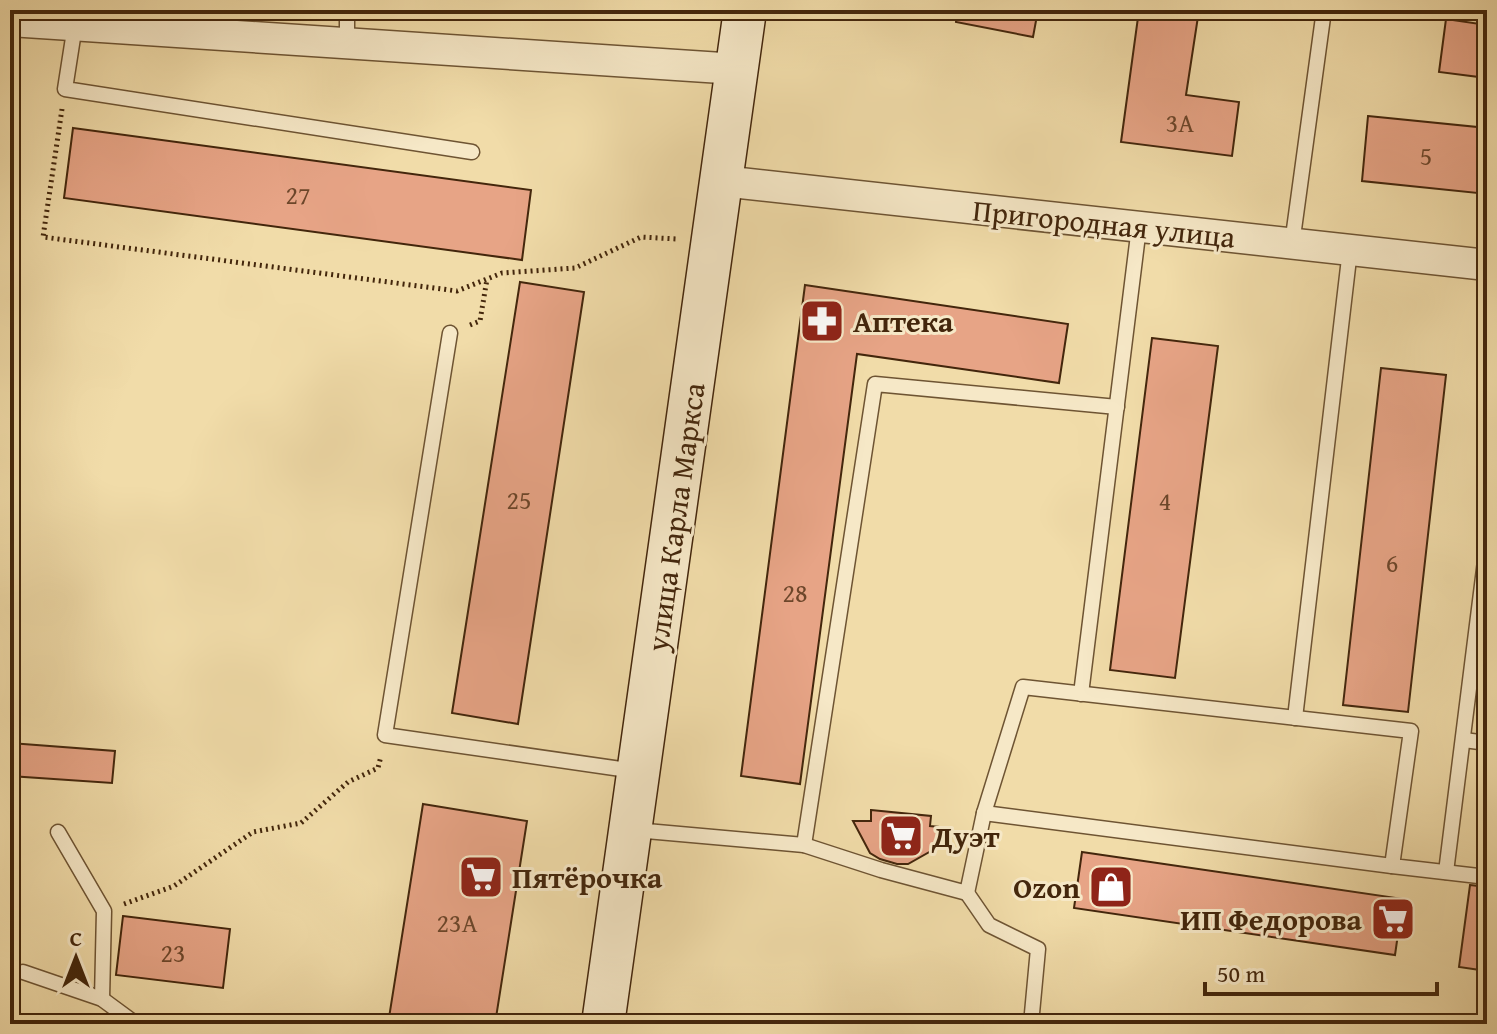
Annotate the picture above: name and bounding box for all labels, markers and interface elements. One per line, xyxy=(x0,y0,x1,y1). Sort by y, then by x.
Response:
house number: 3А xyxy=(1166,103,1194,142)
house number: 5 xyxy=(1420,136,1432,175)
house number: 27 xyxy=(285,175,311,214)
street label: Пригородная улица xyxy=(971,187,1238,259)
pharmacy icon: Аптека xyxy=(798,297,846,345)
place label: Аптека xyxy=(853,299,954,343)
street label: улица Карла Маркса xyxy=(634,379,716,655)
house number: 25 xyxy=(506,480,532,519)
house number: 4 xyxy=(1159,481,1171,520)
house number: 6 xyxy=(1386,543,1398,582)
house number: 28 xyxy=(782,573,808,612)
supermarket icon: Дуэт xyxy=(877,812,925,860)
place label: Дуэт xyxy=(931,814,1001,858)
supermarket icon: Пятёрочка xyxy=(457,853,505,901)
place label: Пятёрочка xyxy=(512,855,663,899)
shop icon: Ozon xyxy=(1087,863,1135,911)
place label: Ozon xyxy=(1013,865,1080,909)
supermarket icon: ИП Федорова xyxy=(1369,895,1417,943)
place label: ИП Федорова xyxy=(1180,897,1363,941)
house number: 23А xyxy=(437,903,478,942)
north arrow xyxy=(36,918,116,998)
text: С xyxy=(70,922,82,954)
house number: 23 xyxy=(160,933,186,972)
scale bar xyxy=(1205,946,1437,996)
text: 50 m xyxy=(1217,956,1265,991)

